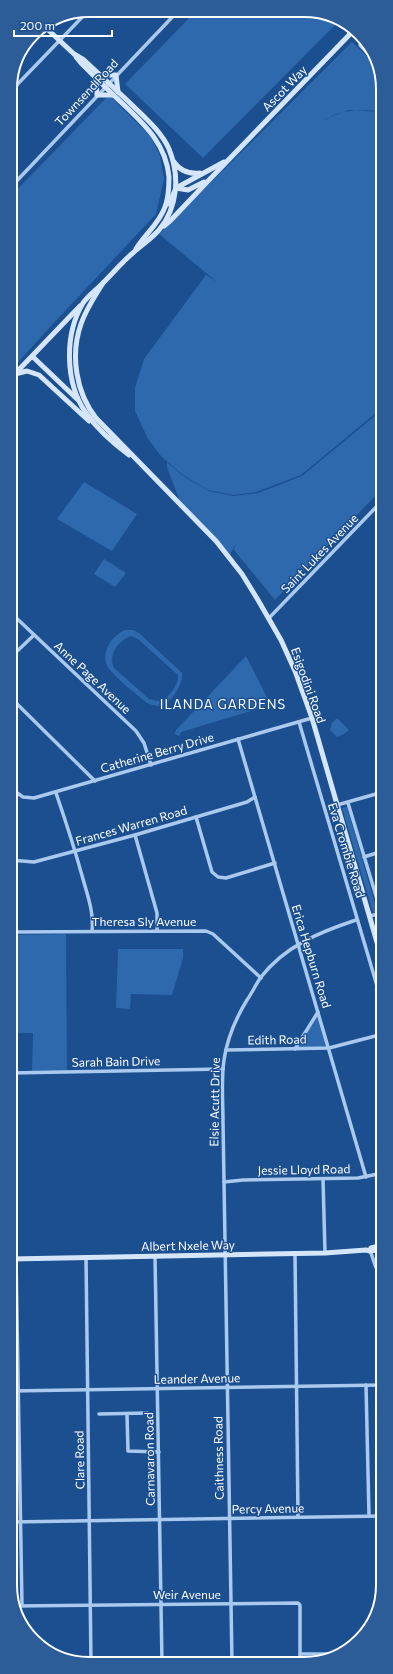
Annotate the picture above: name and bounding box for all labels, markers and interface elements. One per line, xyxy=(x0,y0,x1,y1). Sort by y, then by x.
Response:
scale bar xyxy=(14,12,112,38)
text: 200 m xyxy=(20,18,55,32)
street label: Townsend Road xyxy=(52,56,121,128)
street label: Ascot Way xyxy=(259,62,309,114)
street label: Saint Lukes Avenue xyxy=(278,511,360,595)
street label: Anne Page Avenue xyxy=(52,638,134,716)
street label: Esigodini Road xyxy=(289,645,329,725)
district label: ILANDA GARDENS xyxy=(160,696,286,712)
street label: Catherine Berry Drive xyxy=(99,729,215,775)
street label: Eva Crombie Road xyxy=(326,801,368,899)
street label: Frances Warren Road xyxy=(74,802,188,848)
street label: Erica Hepburn Road xyxy=(290,902,334,1010)
street label: Theresa Sly Avenue xyxy=(92,914,196,928)
street label: Edith Road xyxy=(247,1031,307,1047)
street label: Sarah Bain Drive xyxy=(72,1053,160,1069)
street label: Elsie Acutt Drive xyxy=(206,1057,222,1147)
street label: Jessie Lloyd Road xyxy=(258,1161,351,1178)
street label: Albert Nxele Way xyxy=(141,1237,235,1253)
street label: Leander Avenue xyxy=(154,1370,240,1386)
street label: Carnavaron Road xyxy=(141,1412,157,1506)
street label: Caithness Road xyxy=(210,1416,226,1500)
street label: Clare Road xyxy=(71,1430,87,1490)
street label: Percy Avenue xyxy=(232,1500,304,1516)
street label: Weir Avenue xyxy=(153,1587,221,1601)

